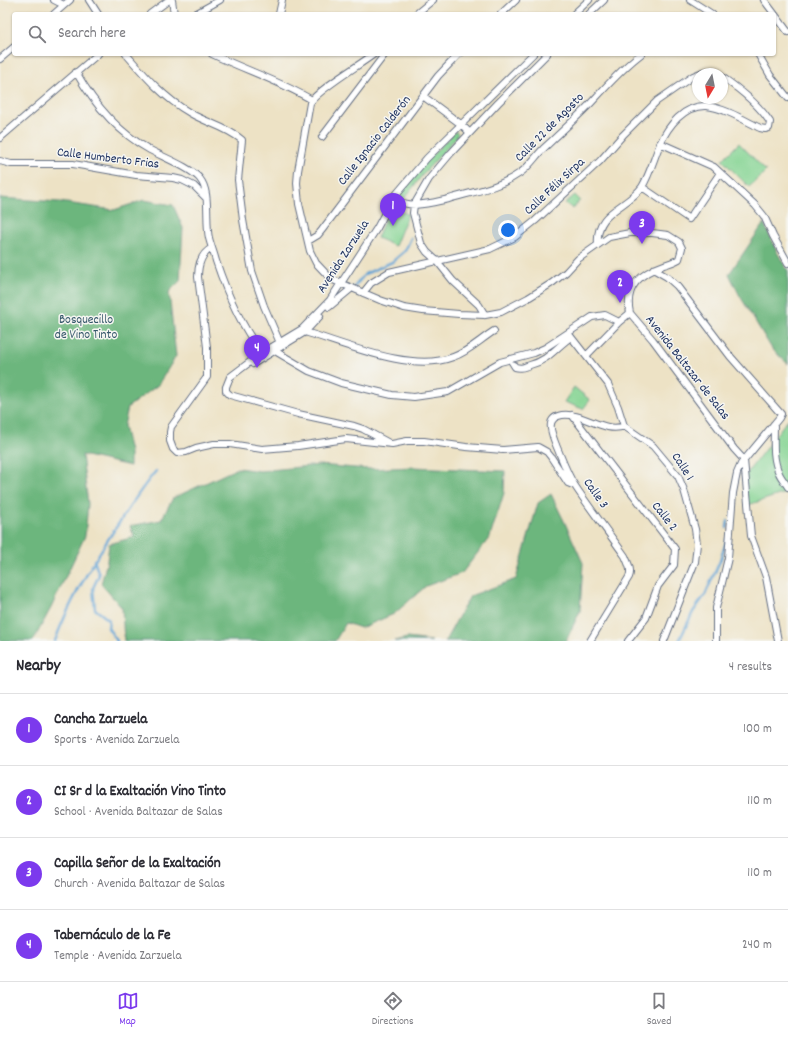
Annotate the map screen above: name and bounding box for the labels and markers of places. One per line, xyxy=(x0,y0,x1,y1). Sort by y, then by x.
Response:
pin: 1 xyxy=(380,193,406,226)
pin: 3 xyxy=(629,211,655,244)
pin: 2 xyxy=(607,270,633,303)
pin: 4 xyxy=(244,335,270,368)

